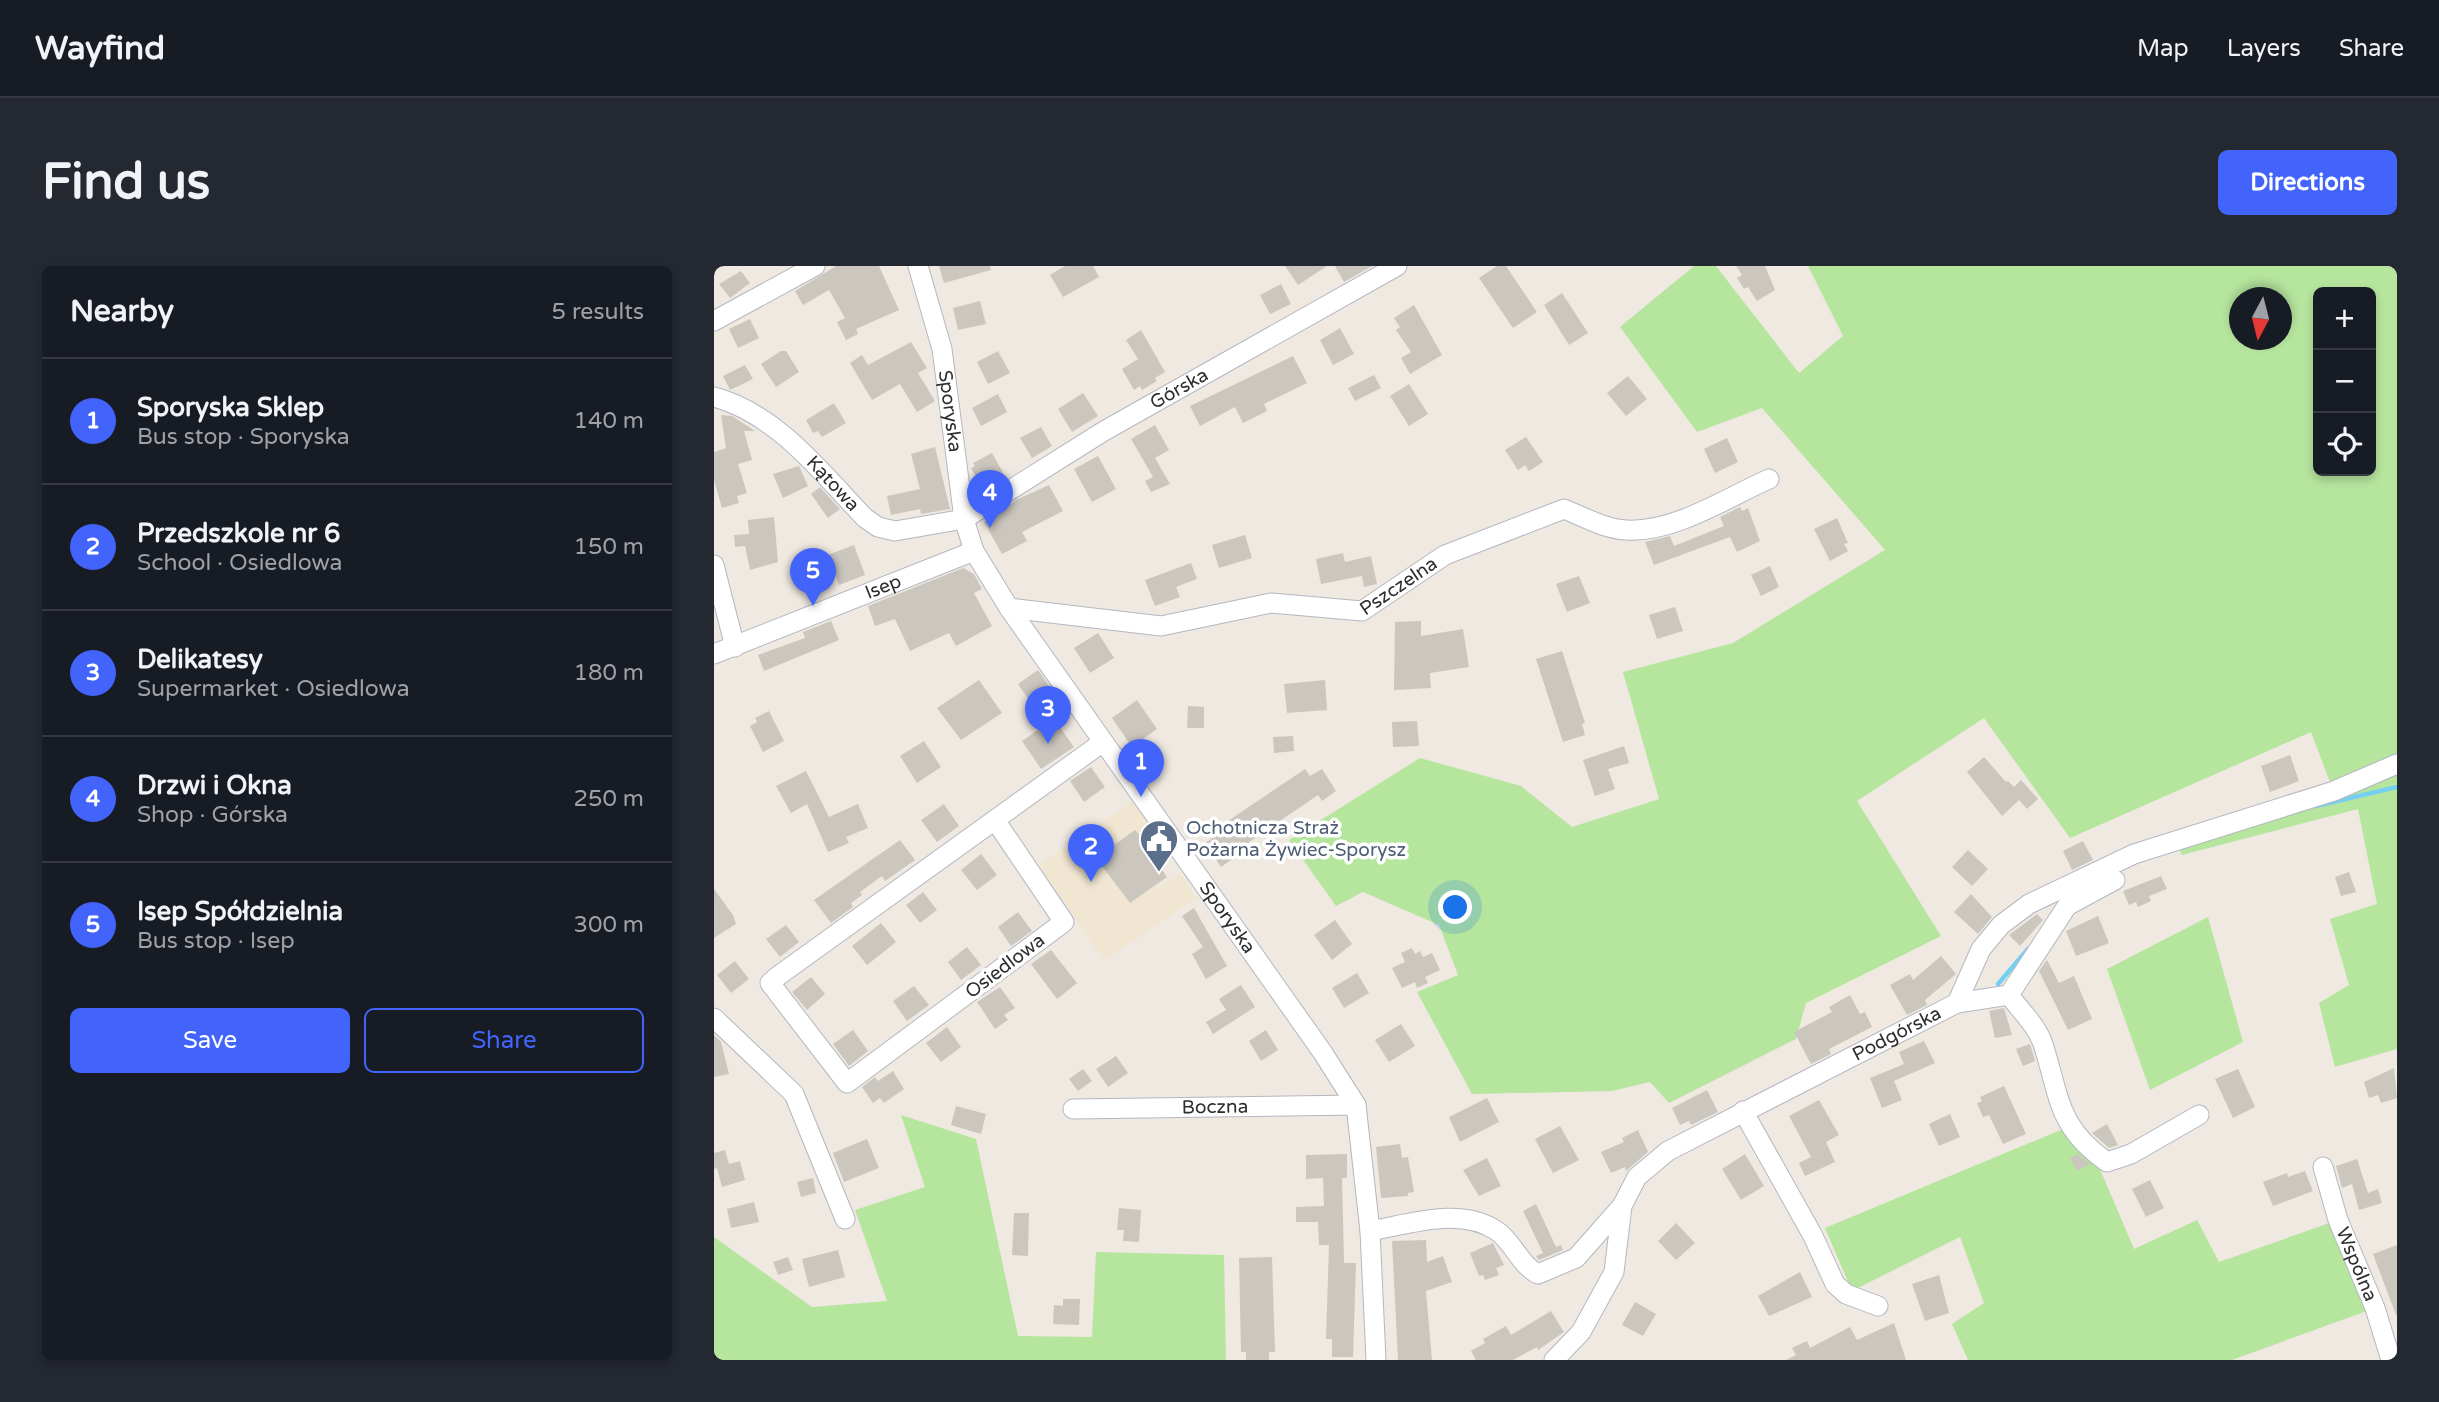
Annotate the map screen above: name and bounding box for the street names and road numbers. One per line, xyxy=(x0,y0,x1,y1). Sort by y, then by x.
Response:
street label: Górska xyxy=(1146,364,1212,414)
street label: Sporyska xyxy=(934,369,966,453)
street label: Kątowa xyxy=(802,451,864,516)
street label: Pszczelna xyxy=(1356,552,1442,620)
street label: Isep xyxy=(862,570,905,604)
street label: Sporyska xyxy=(1195,877,1260,958)
street label: Osiedlowa xyxy=(961,929,1049,1003)
street label: Podgórska xyxy=(1849,1002,1945,1066)
street label: Boczna xyxy=(1182,1096,1248,1118)
street label: Wspólna xyxy=(2331,1224,2382,1304)

